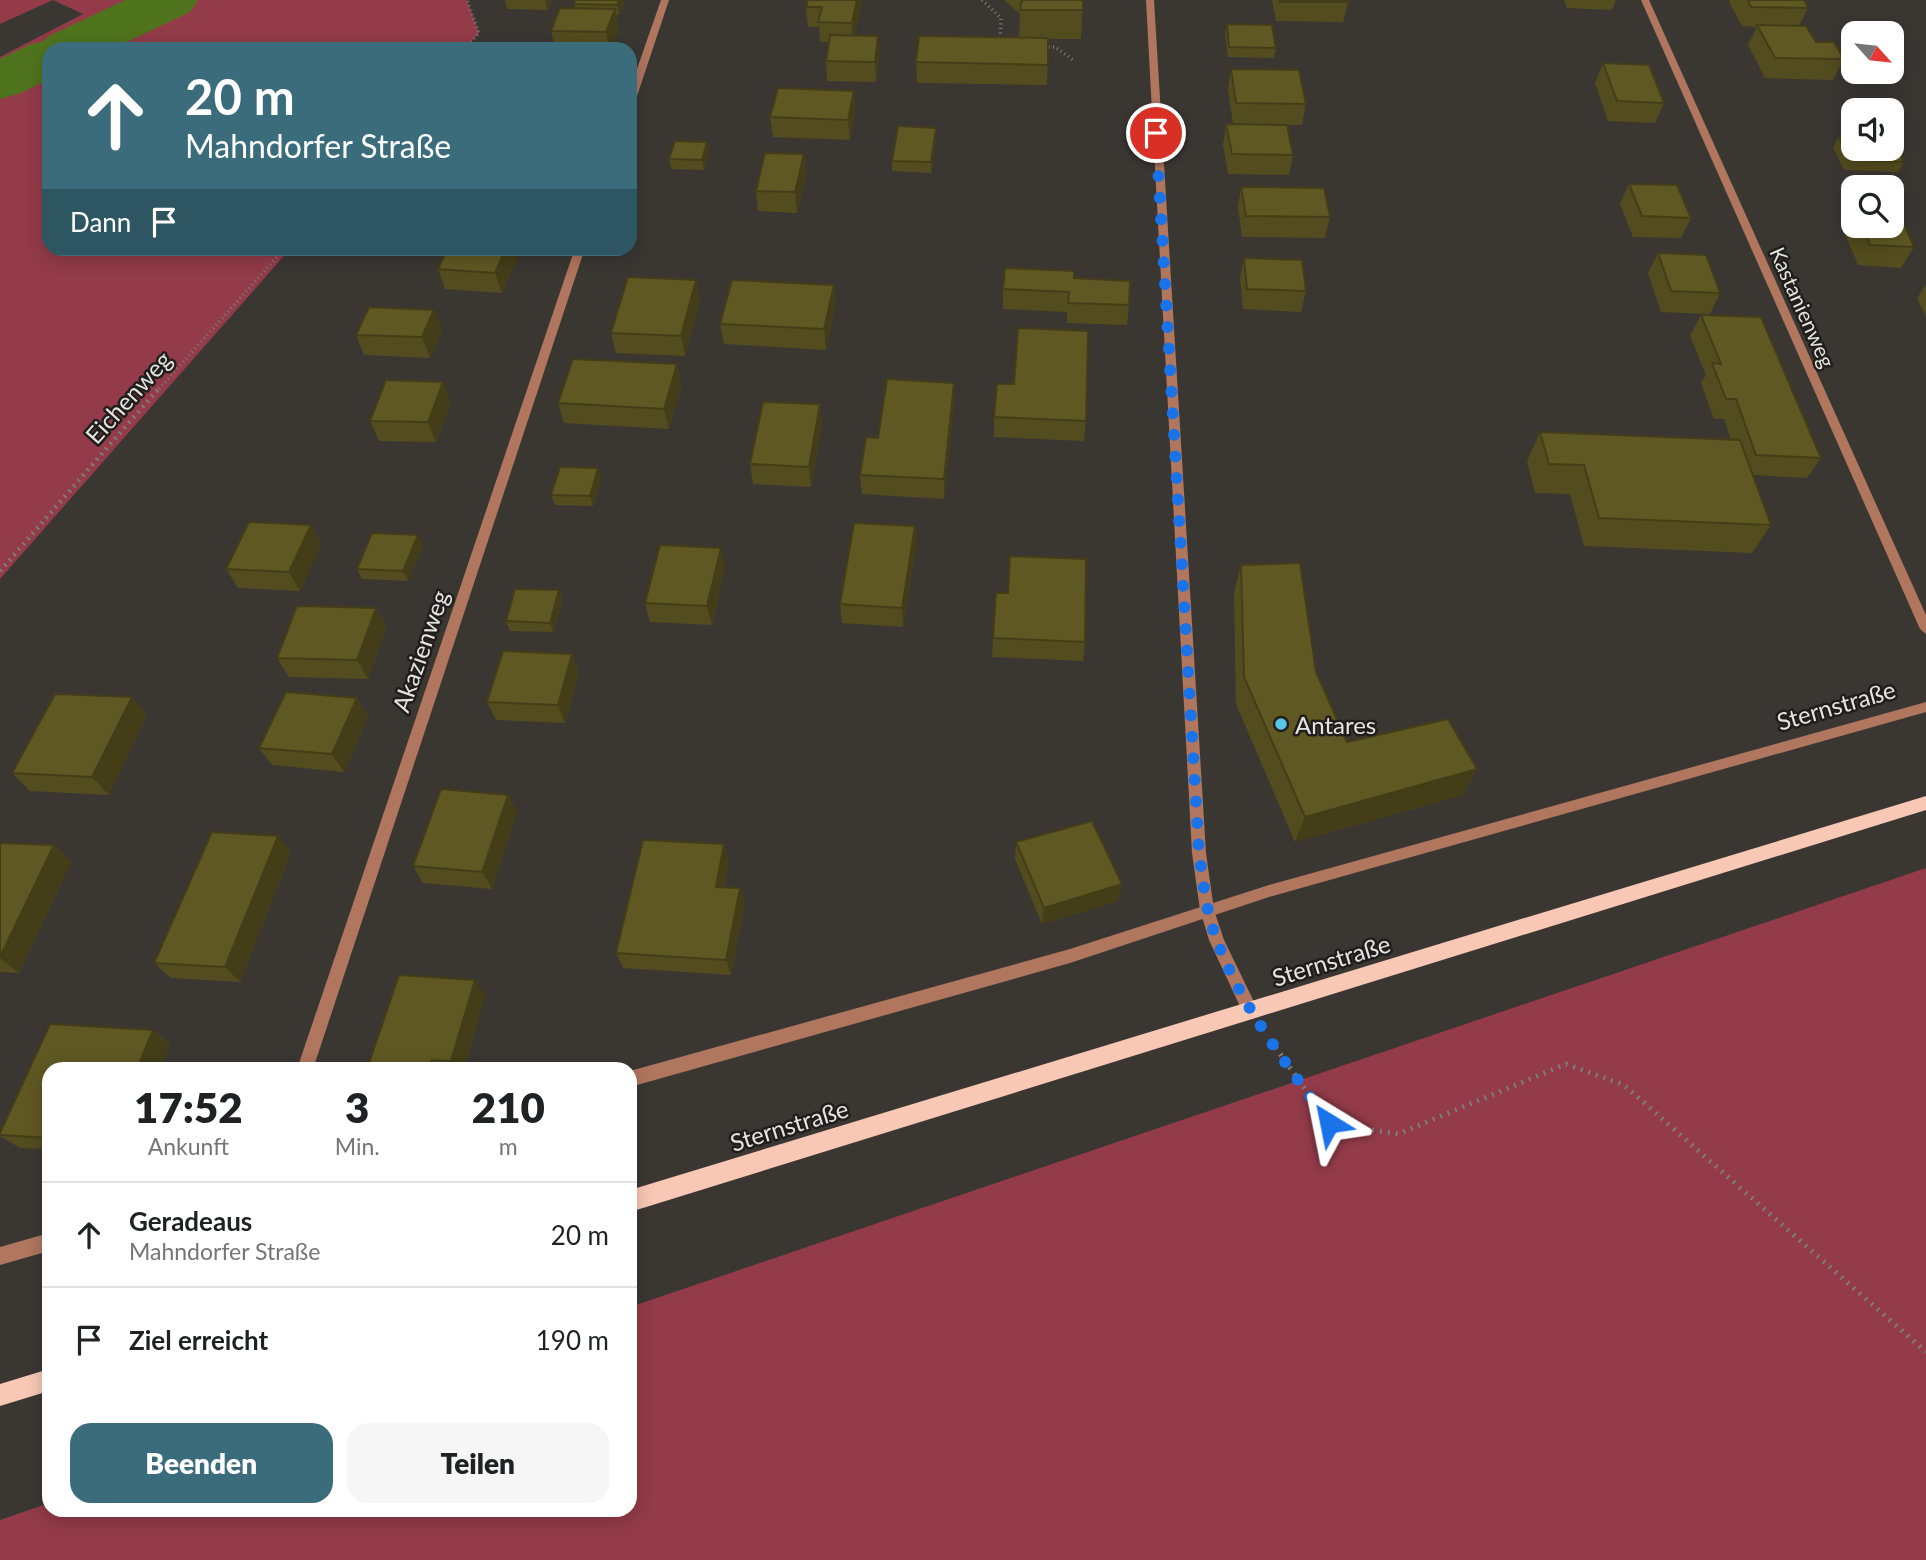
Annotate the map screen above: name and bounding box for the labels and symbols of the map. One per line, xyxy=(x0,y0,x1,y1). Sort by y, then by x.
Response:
north arrow xyxy=(1841,21,1904,84)
pin xyxy=(1126,103,1186,163)
street label: Kastanienweg xyxy=(1765,243,1841,371)
street label: Eichenweg xyxy=(79,345,177,449)
street label: Akazienweg xyxy=(386,586,454,716)
street label: Sternstraße xyxy=(1773,674,1899,736)
place label: Antares xyxy=(1295,710,1376,739)
marker: Antares xyxy=(1273,716,1289,732)
street label: Sternstraße xyxy=(1268,928,1394,992)
position arrow xyxy=(1292,1086,1366,1160)
street label: Sternstraße xyxy=(726,1093,852,1157)

